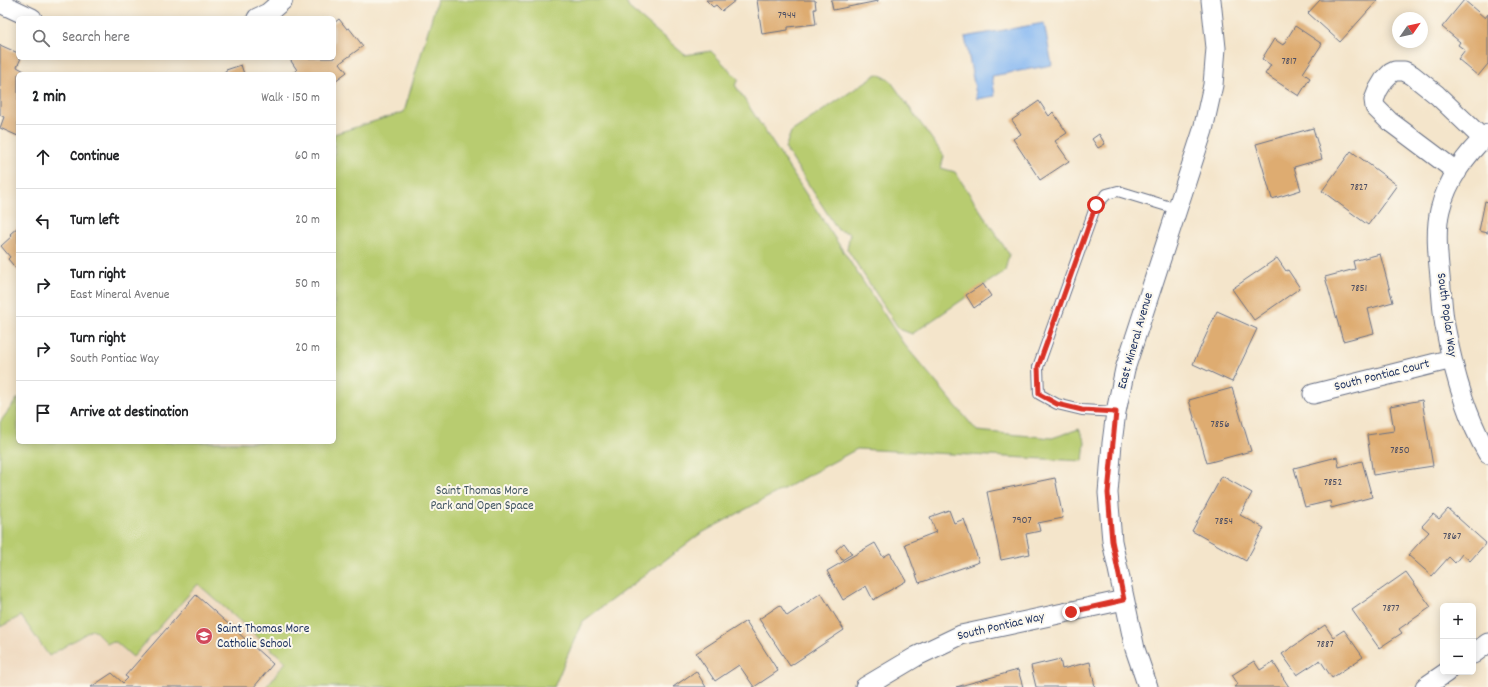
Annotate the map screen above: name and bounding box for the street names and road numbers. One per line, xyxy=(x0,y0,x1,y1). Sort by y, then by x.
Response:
street label: South Poplar Way xyxy=(1431,272,1461,359)
street label: East Mineral Avenue xyxy=(1113,290,1159,391)
street label: South Pontiac Court xyxy=(1332,355,1432,397)
street label: South Pontiac Way xyxy=(956,608,1047,646)

